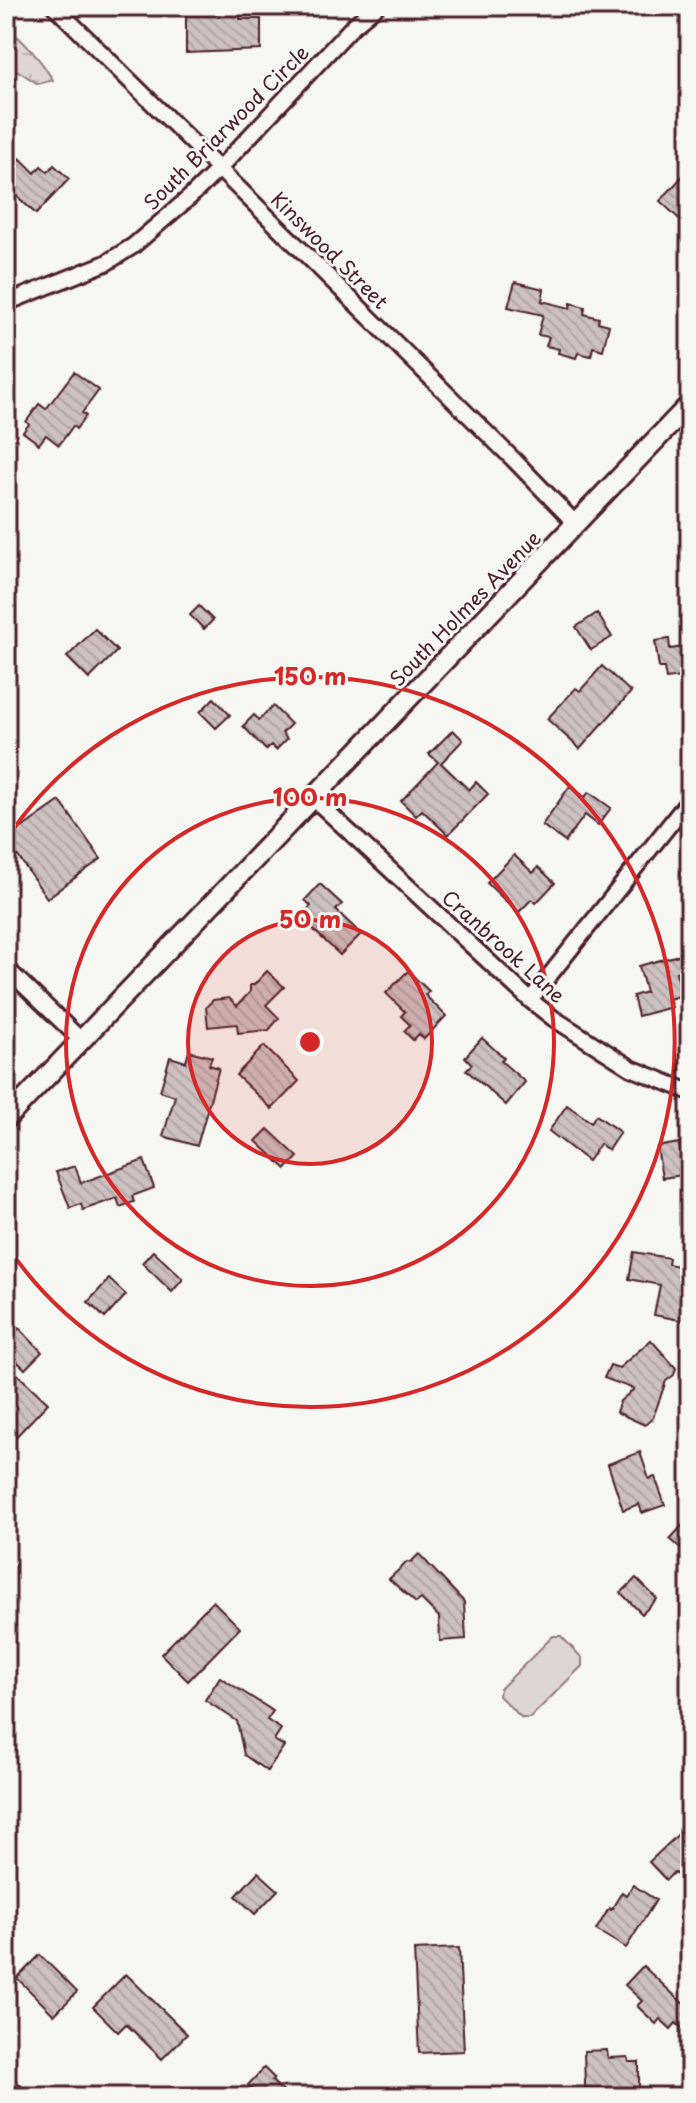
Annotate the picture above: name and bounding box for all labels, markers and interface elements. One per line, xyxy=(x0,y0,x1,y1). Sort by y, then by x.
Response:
street label: South Briarwood Circle xyxy=(137,38,315,216)
street label: Kinswood Street xyxy=(264,184,396,316)
street label: South Holmes Avenue xyxy=(383,523,548,693)
text: 150 m xyxy=(274,657,346,693)
text: 100 m xyxy=(273,778,347,814)
street label: Cranbrook Lane xyxy=(436,882,572,1010)
text: 50 m xyxy=(279,900,341,936)
centre of rings xyxy=(296,1028,324,1056)

